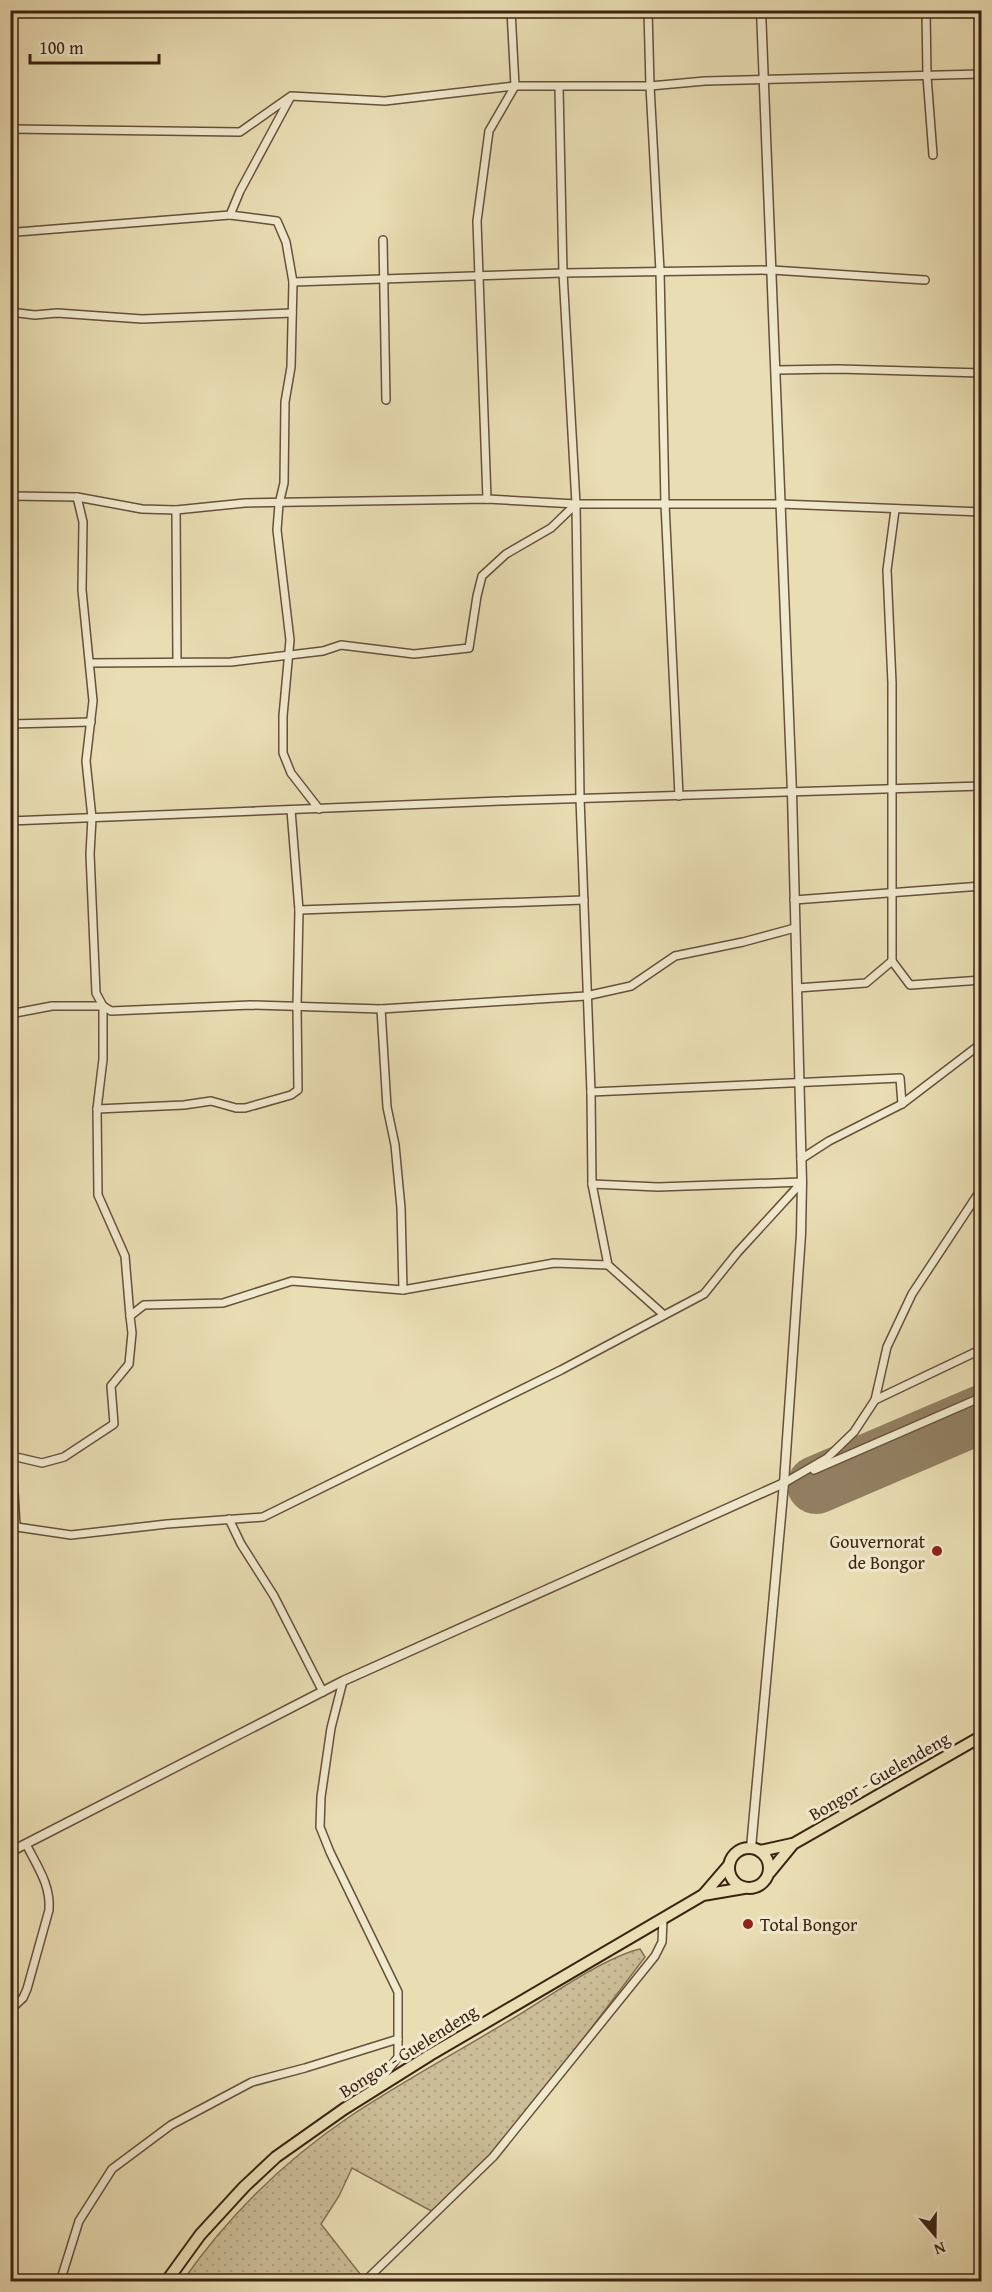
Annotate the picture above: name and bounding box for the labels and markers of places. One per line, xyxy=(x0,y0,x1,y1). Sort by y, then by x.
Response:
place label: Gouvernorat de Bongor xyxy=(830,1528,926,1576)
marker: Gouvernorat de Bongor xyxy=(930,1544,944,1558)
place label: Total Bongor xyxy=(760,1911,858,1938)
marker: Total Bongor xyxy=(741,1917,755,1931)

